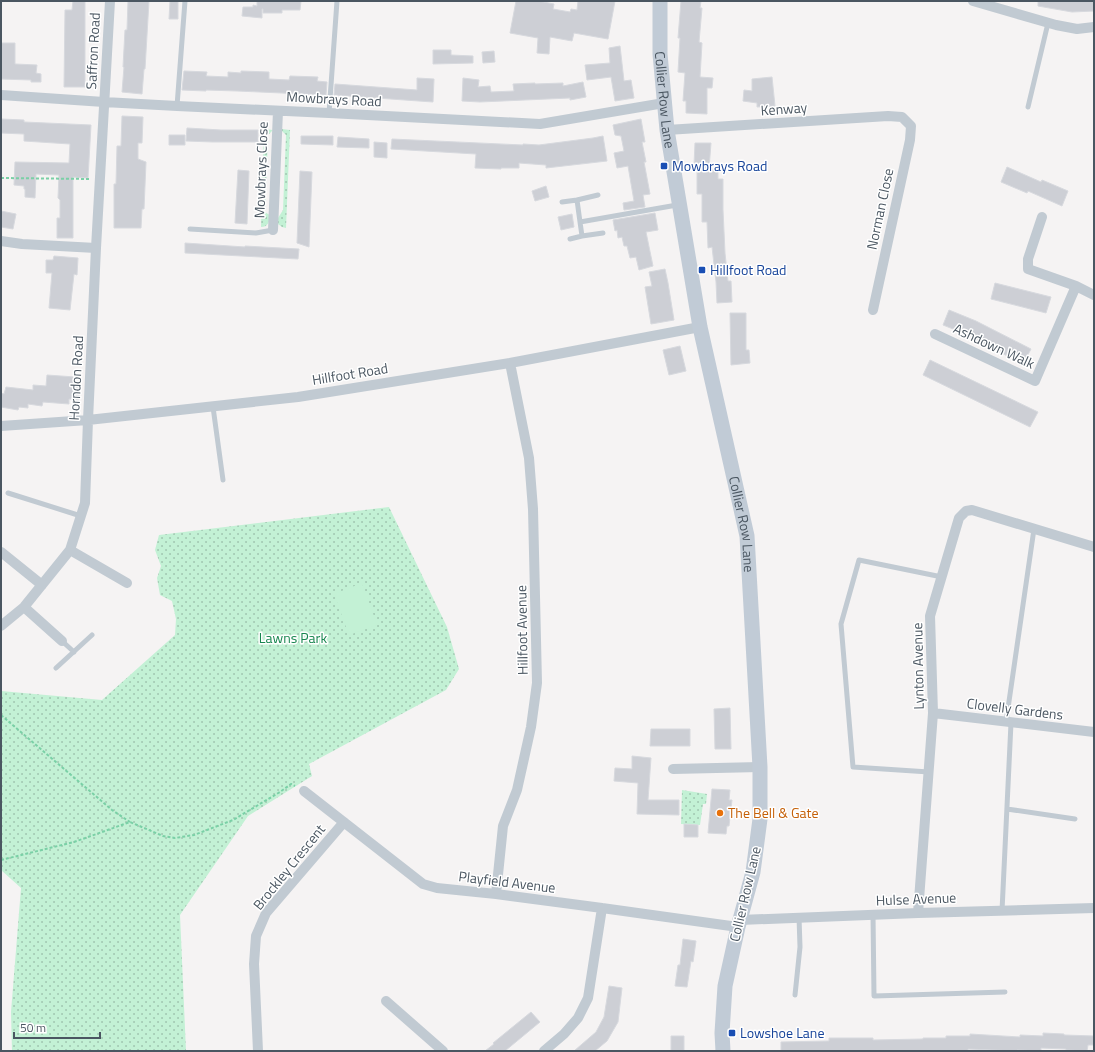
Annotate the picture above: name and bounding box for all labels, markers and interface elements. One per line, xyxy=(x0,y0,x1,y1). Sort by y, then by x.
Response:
street label: Saffron Road xyxy=(80,12,105,90)
street label: Collier Row Lane xyxy=(650,50,681,150)
street label: Mowbrays Road xyxy=(286,86,382,111)
street label: Kenway xyxy=(760,96,808,121)
street label: Mowbrays Close xyxy=(248,121,273,219)
place label: Mowbrays Road xyxy=(672,155,767,176)
marker: Mowbrays Road xyxy=(659,161,669,171)
street label: Norman Close xyxy=(861,166,898,252)
place label: Hillfoot Road xyxy=(710,259,787,280)
marker: Hillfoot Road xyxy=(697,265,707,275)
street label: Ashdown Walk xyxy=(950,318,1039,374)
street label: Horndon Road xyxy=(63,335,88,421)
street label: Hillfoot Road xyxy=(310,357,389,390)
street label: Collier Row Lane xyxy=(724,474,760,573)
street label: Hillfoot Avenue xyxy=(510,585,533,675)
street label: Lynton Avenue xyxy=(906,622,929,710)
park label: Lawns Park xyxy=(259,627,327,648)
street label: Clovelly Gardens xyxy=(966,692,1064,725)
place label: The Bell & Gate xyxy=(728,802,819,823)
marker: The Bell & Gate xyxy=(715,808,725,818)
street label: Brockley Crescent xyxy=(247,819,330,914)
street label: Collier Row Lane xyxy=(723,844,766,944)
street label: Playfield Avenue xyxy=(457,865,557,898)
street label: Hulse Avenue xyxy=(875,887,957,910)
scale bar xyxy=(14,1014,100,1040)
text: 50 m xyxy=(20,1018,46,1037)
place label: Lowshoe Lane xyxy=(740,1022,824,1043)
marker: Lowshoe Lane xyxy=(727,1028,737,1038)

